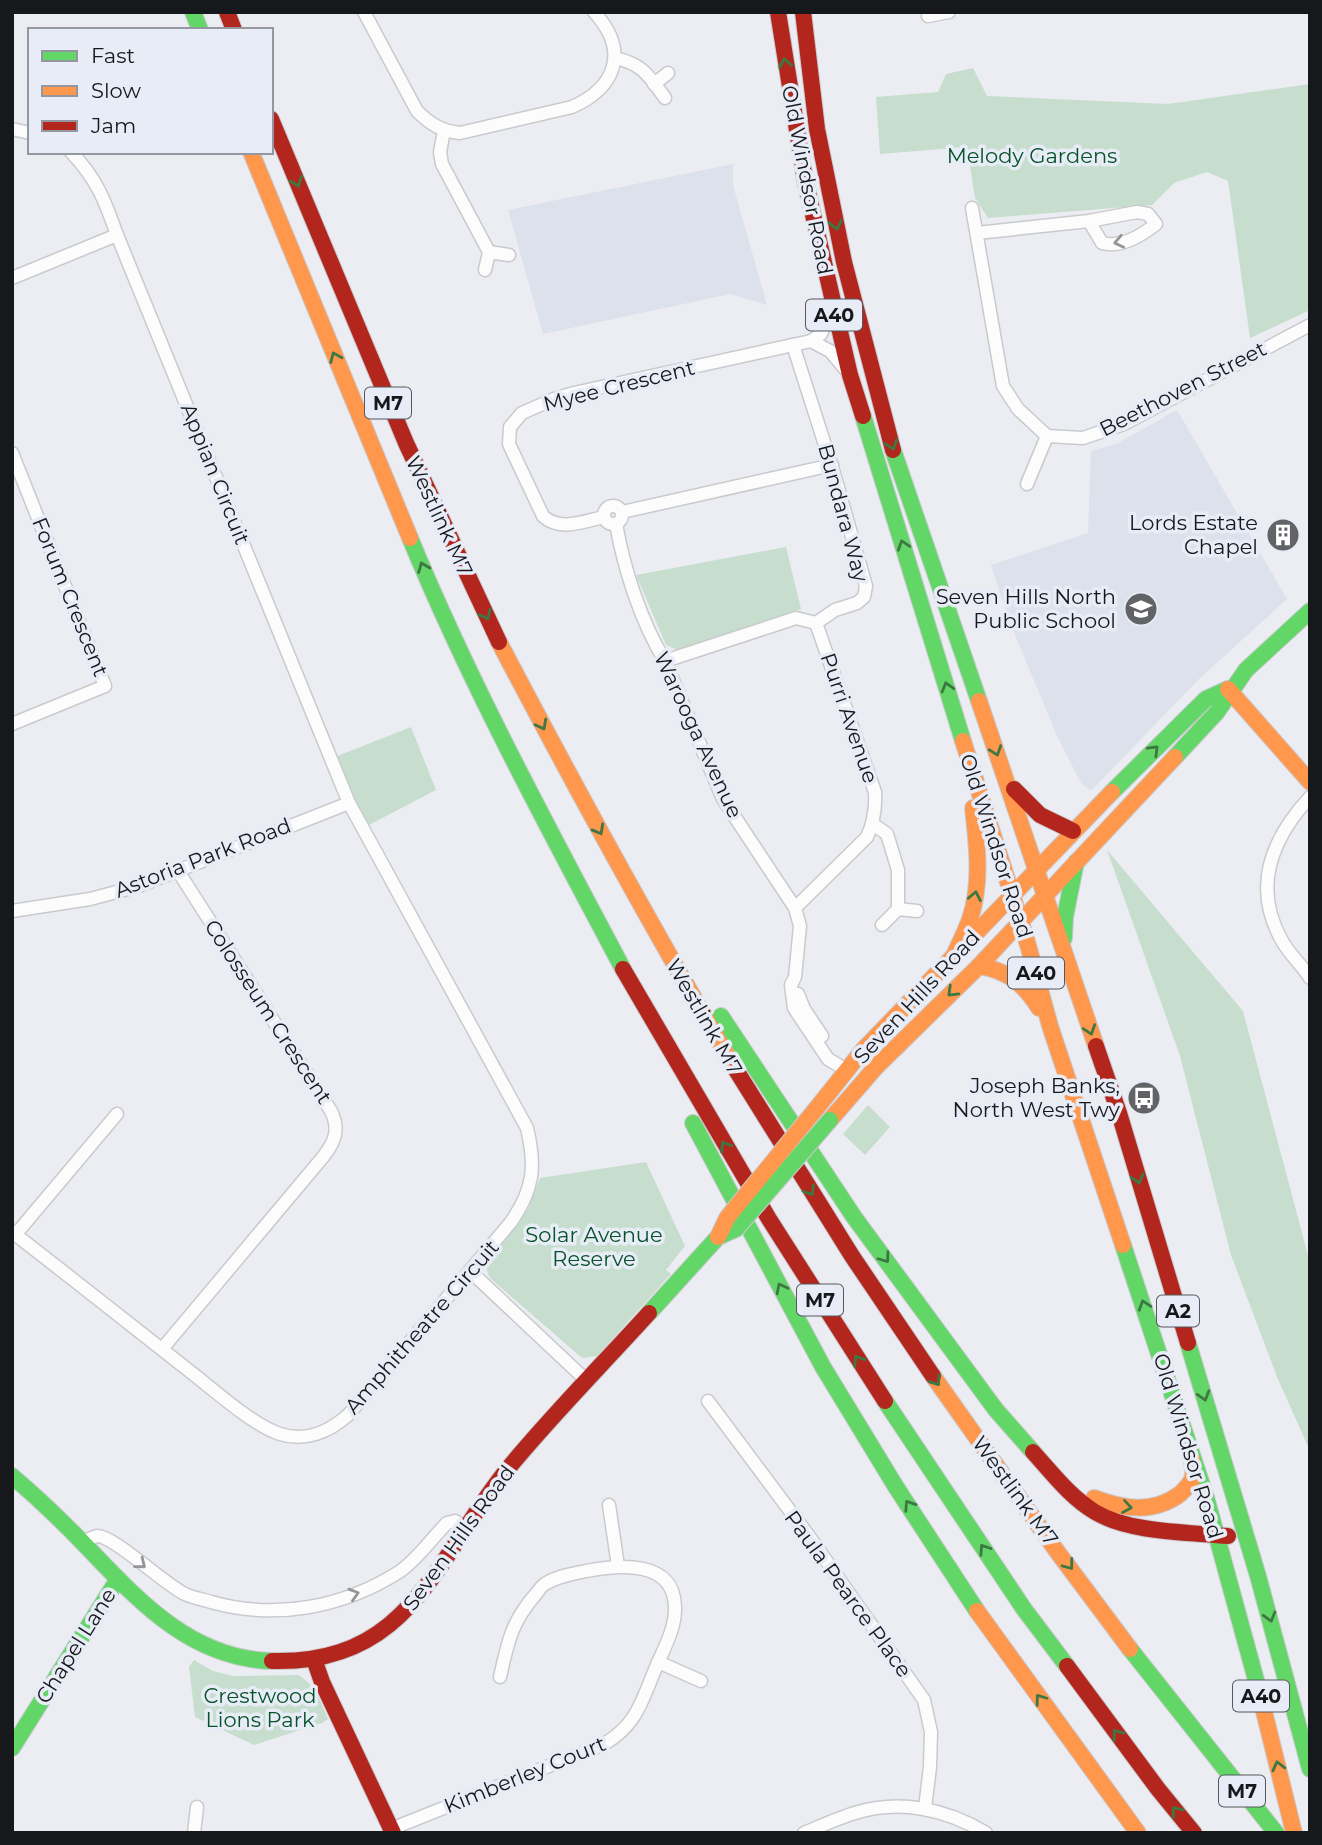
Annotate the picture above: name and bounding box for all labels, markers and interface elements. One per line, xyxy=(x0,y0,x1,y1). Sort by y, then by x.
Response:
legend xyxy=(28,28,273,154)
text: Fast xyxy=(91,43,135,68)
one-way arrow xyxy=(778,57,793,69)
text: Slow xyxy=(91,78,141,103)
street label: Old Windsor Road xyxy=(777,83,838,277)
text: Jam xyxy=(90,113,136,138)
park label: Melody Gardens xyxy=(947,143,1117,168)
one-way arrow xyxy=(289,176,303,188)
one-way arrow xyxy=(828,219,843,231)
one-way arrow xyxy=(1113,234,1124,249)
road number: A40 xyxy=(806,300,862,330)
street label: Beethoven Street xyxy=(1095,336,1270,441)
one-way arrow xyxy=(330,351,344,363)
street label: Myee Crescent xyxy=(541,355,697,416)
road number: M7 xyxy=(365,388,411,418)
street label: Appian Circuit xyxy=(176,400,255,548)
one-way arrow xyxy=(884,439,898,451)
street label: Bundara Way xyxy=(813,441,874,585)
street label: Westlink M7 xyxy=(401,452,478,580)
place label: Lords Estate Chapel xyxy=(1129,510,1258,559)
street label: Forum Crescent xyxy=(27,514,114,680)
building icon: Lords Estate Chapel xyxy=(1264,516,1302,554)
one-way arrow xyxy=(897,539,912,551)
one-way arrow xyxy=(417,562,431,574)
place label: Seven Hills North Public School xyxy=(936,584,1116,633)
school or university icon: Seven Hills North Public School xyxy=(1122,590,1160,628)
one-way arrow xyxy=(478,608,492,620)
street label: Warooga Avenue xyxy=(649,648,748,822)
street label: Purri Avenue xyxy=(815,649,883,786)
one-way arrow xyxy=(940,681,955,693)
one-way arrow xyxy=(534,718,548,730)
one-way arrow xyxy=(988,745,1002,757)
one-way arrow xyxy=(1146,745,1159,758)
street label: Old Windsor Road xyxy=(955,751,1038,941)
street label: Astoria Park Road xyxy=(111,812,294,903)
one-way arrow xyxy=(591,823,604,835)
one-way arrow xyxy=(967,890,982,902)
street label: Colosseum Crescent xyxy=(200,915,337,1108)
street label: Seven Hills Road xyxy=(848,925,985,1069)
street label: Westlink M7 xyxy=(661,954,748,1079)
road number: A40 xyxy=(1008,958,1064,988)
one-way arrow xyxy=(947,984,960,997)
one-way arrow xyxy=(1082,1024,1096,1036)
place label: Joseph Banks, North West Twy xyxy=(953,1073,1121,1122)
bus stop icon: Joseph Banks, North West Twy xyxy=(1125,1079,1163,1117)
one-way arrow xyxy=(720,1141,733,1153)
one-way arrow xyxy=(1130,1172,1145,1184)
one-way arrow xyxy=(802,1184,815,1197)
park label: Solar Avenue Reserve xyxy=(525,1222,663,1271)
street label: Amphitheatre Circuit xyxy=(339,1235,504,1419)
one-way arrow xyxy=(877,1251,889,1263)
one-way arrow xyxy=(776,1283,790,1295)
road number: M7 xyxy=(797,1284,843,1316)
road number: A2 xyxy=(1157,1296,1199,1326)
one-way arrow xyxy=(1138,1300,1152,1312)
street label: Old Windsor Road xyxy=(1148,1350,1229,1541)
one-way arrow xyxy=(854,1354,867,1367)
one-way arrow xyxy=(928,1373,940,1386)
one-way arrow xyxy=(1196,1390,1210,1402)
street label: Westlink M7 xyxy=(967,1431,1064,1550)
street label: Seven Hills Road xyxy=(397,1460,520,1615)
one-way arrow xyxy=(1121,1499,1132,1514)
one-way arrow xyxy=(904,1500,917,1513)
street label: Paula Pearce Place xyxy=(780,1506,917,1682)
one-way arrow xyxy=(979,1544,992,1557)
one-way arrow xyxy=(133,1555,145,1568)
one-way arrow xyxy=(1060,1557,1073,1570)
street label: Chapel Lane xyxy=(30,1583,121,1708)
one-way arrow xyxy=(348,1587,360,1602)
one-way arrow xyxy=(1262,1611,1276,1623)
road number: A40 xyxy=(1233,1680,1289,1712)
park label: Crestwood Lions Park xyxy=(203,1683,317,1732)
one-way arrow xyxy=(1035,1694,1048,1707)
one-way arrow xyxy=(1113,1729,1125,1742)
street label: Kimberley Court xyxy=(440,1731,609,1818)
one-way arrow xyxy=(1272,1761,1286,1773)
road number: M7 xyxy=(1219,1776,1265,1806)
one-way arrow xyxy=(1172,1806,1184,1819)

